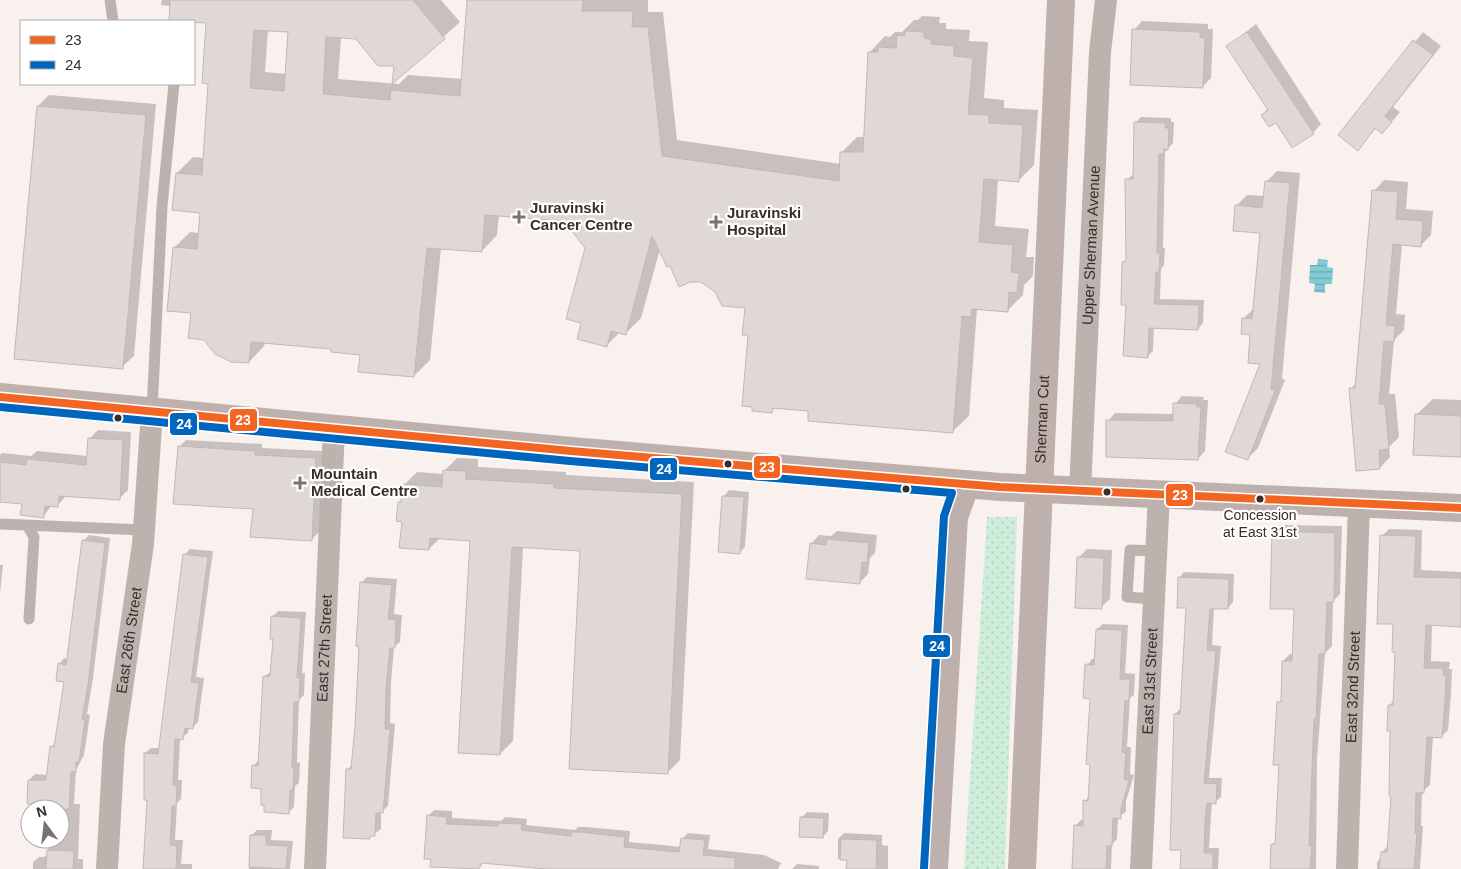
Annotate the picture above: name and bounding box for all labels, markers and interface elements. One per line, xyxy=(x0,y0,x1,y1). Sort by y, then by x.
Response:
legend xyxy=(20,20,195,85)
text: 23 xyxy=(65,31,82,48)
text: 24 xyxy=(65,56,82,73)
street label: Upper Sherman Avenue xyxy=(1079,165,1103,325)
place label: Juravinski Cancer Centre xyxy=(530,199,633,233)
place label: Juravinski Hospital xyxy=(727,204,801,238)
marker: Juravinski Cancer Centre xyxy=(512,210,526,224)
marker: Juravinski Hospital xyxy=(709,215,723,229)
street label: Sherman Cut xyxy=(1031,374,1052,464)
line badge: 23 xyxy=(229,408,258,432)
line badge: 24 xyxy=(169,412,198,436)
text: 23 xyxy=(235,412,251,428)
unlabelled marker xyxy=(113,413,123,423)
text: 24 xyxy=(176,416,192,432)
line badge: 23 xyxy=(753,455,781,479)
line badge: 24 xyxy=(649,457,678,481)
unlabelled marker xyxy=(723,459,733,469)
text: 23 xyxy=(759,459,775,475)
text: 24 xyxy=(656,461,672,477)
place label: Mountain Medical Centre xyxy=(311,465,418,499)
marker: Mountain Medical Centre xyxy=(293,476,307,490)
line badge: 23 xyxy=(1165,483,1194,507)
unlabelled marker xyxy=(901,484,911,494)
unlabelled marker xyxy=(1102,487,1112,497)
text: 23 xyxy=(1172,487,1188,503)
marker: Concession at East 31st xyxy=(1255,494,1265,504)
place label: Concession at East 31st xyxy=(1223,507,1297,540)
street label: East 26th Street xyxy=(112,585,145,695)
street label: East 27th Street xyxy=(313,593,335,702)
street label: East 31st Street xyxy=(1138,627,1161,735)
street label: East 32nd Street xyxy=(1342,630,1363,743)
line badge: 24 xyxy=(922,634,951,658)
text: 24 xyxy=(929,638,945,654)
north arrow xyxy=(20,799,70,849)
text: N xyxy=(35,802,49,820)

